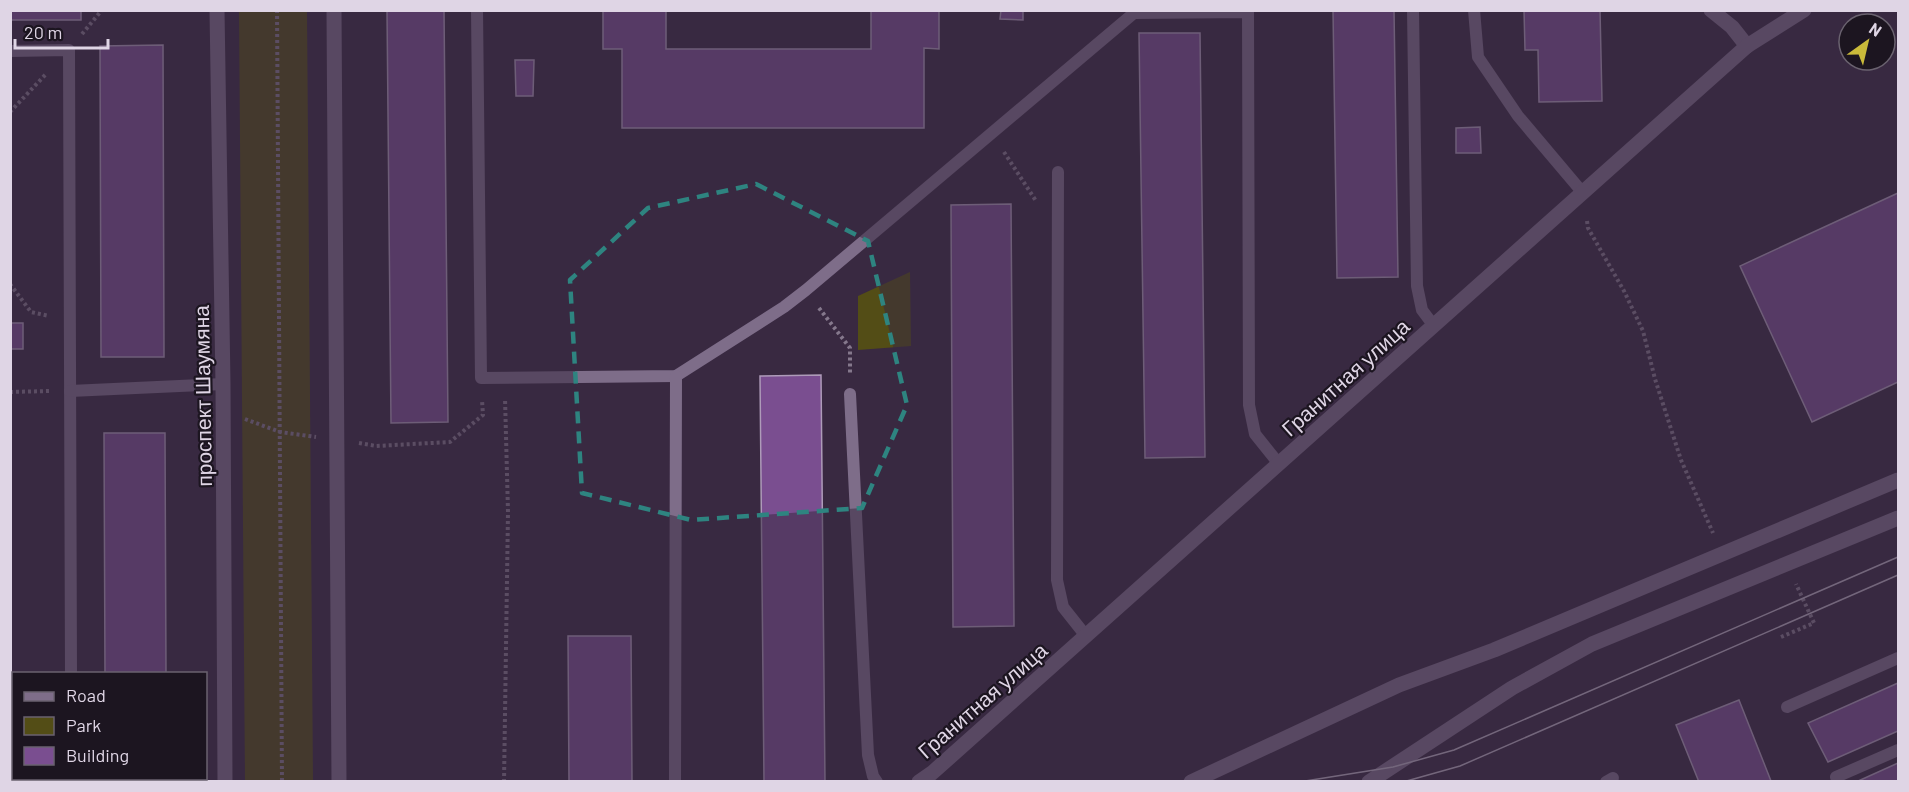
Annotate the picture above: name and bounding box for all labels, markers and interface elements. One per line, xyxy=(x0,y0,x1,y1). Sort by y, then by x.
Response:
scale bar xyxy=(15,12,108,50)
north arrow xyxy=(1837,12,1897,72)
text: N xyxy=(1866,18,1885,40)
text: 20 m xyxy=(24,21,62,43)
street label: проспект Шаумяна xyxy=(188,305,216,487)
street label: Гранитная улица xyxy=(1276,313,1414,441)
street label: Гранитная улица xyxy=(912,637,1052,763)
legend xyxy=(12,672,207,780)
text: Road xyxy=(66,684,106,706)
text: Park xyxy=(66,714,101,736)
text: Building xyxy=(66,744,129,766)

